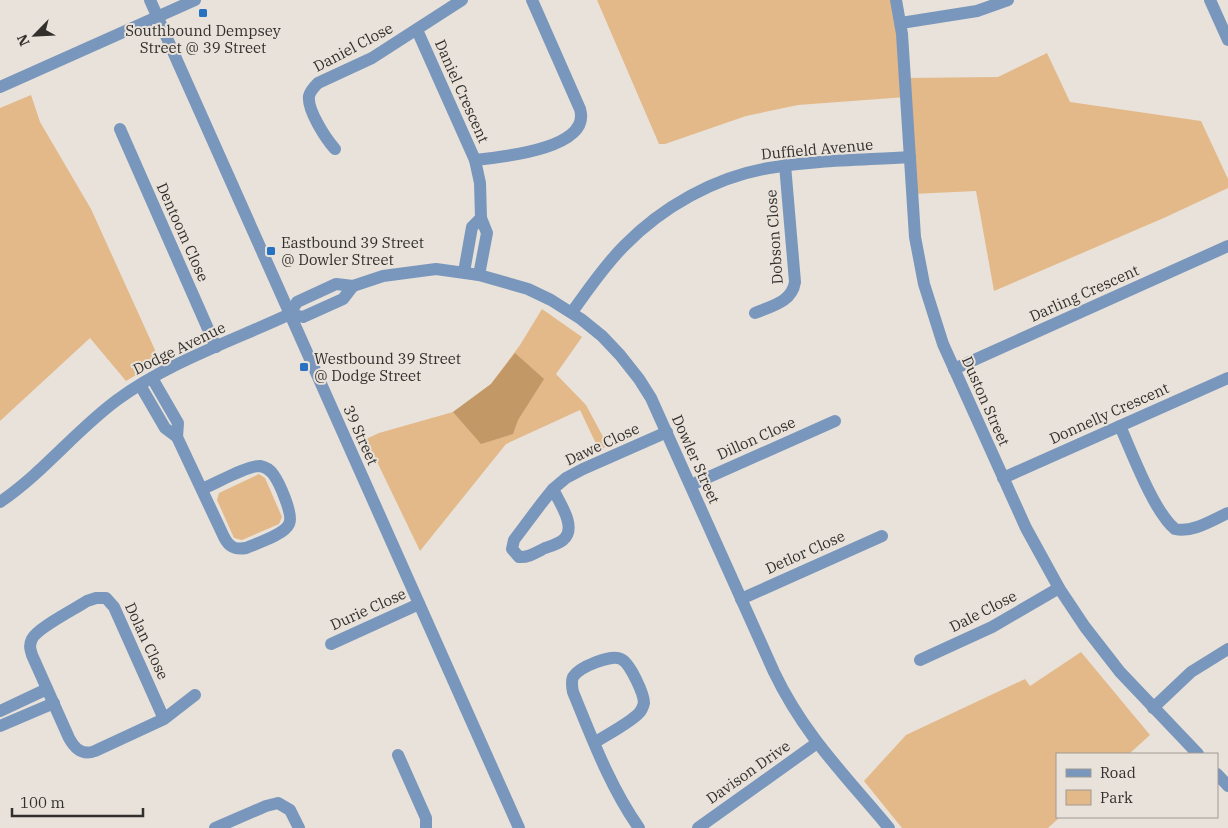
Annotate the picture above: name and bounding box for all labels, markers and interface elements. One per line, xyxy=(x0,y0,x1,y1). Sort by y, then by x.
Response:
marker: Southbound Dempsey Street @ 39 Street xyxy=(197,7,209,19)
north arrow xyxy=(10,10,60,60)
street label: Daniel Close xyxy=(310,18,396,76)
place label: Southbound Dempsey Street @ 39 Street xyxy=(125,21,281,57)
text: N xyxy=(13,32,34,49)
street label: Daniel Crescent xyxy=(431,36,493,146)
street label: Duffield Avenue xyxy=(760,135,874,163)
street label: Dentoom Close xyxy=(153,180,213,284)
street label: Dobson Close xyxy=(761,189,787,285)
place label: Eastbound 39 Street @ Dowler Street xyxy=(281,233,424,269)
marker: Eastbound 39 Street @ Dowler Street xyxy=(265,245,277,257)
street label: Darling Crescent xyxy=(1026,260,1142,326)
street label: Dodge Avenue xyxy=(130,317,228,379)
place label: Westbound 39 Street @ Dodge Street xyxy=(314,349,461,385)
street label: Duston Street xyxy=(958,353,1014,449)
marker: Westbound 39 Street @ Dodge Street xyxy=(298,361,310,373)
street label: Donnelly Crescent xyxy=(1046,378,1172,448)
street label: 39 Street xyxy=(339,402,383,468)
street label: Dowler Street xyxy=(668,412,724,506)
street label: Dillon Close xyxy=(714,412,798,464)
street label: Dawe Close xyxy=(562,419,642,469)
street label: Detlor Close xyxy=(762,526,848,578)
street label: Durie Close xyxy=(327,584,409,634)
street label: Dale Close xyxy=(946,586,1020,636)
street label: Dolan Close xyxy=(121,599,173,683)
street label: Davison Drive xyxy=(702,736,794,808)
legend xyxy=(1056,753,1218,818)
text: Road xyxy=(1100,763,1136,782)
scale bar xyxy=(12,786,144,818)
text: Park xyxy=(1100,788,1133,807)
text: 100 m xyxy=(20,793,65,812)

